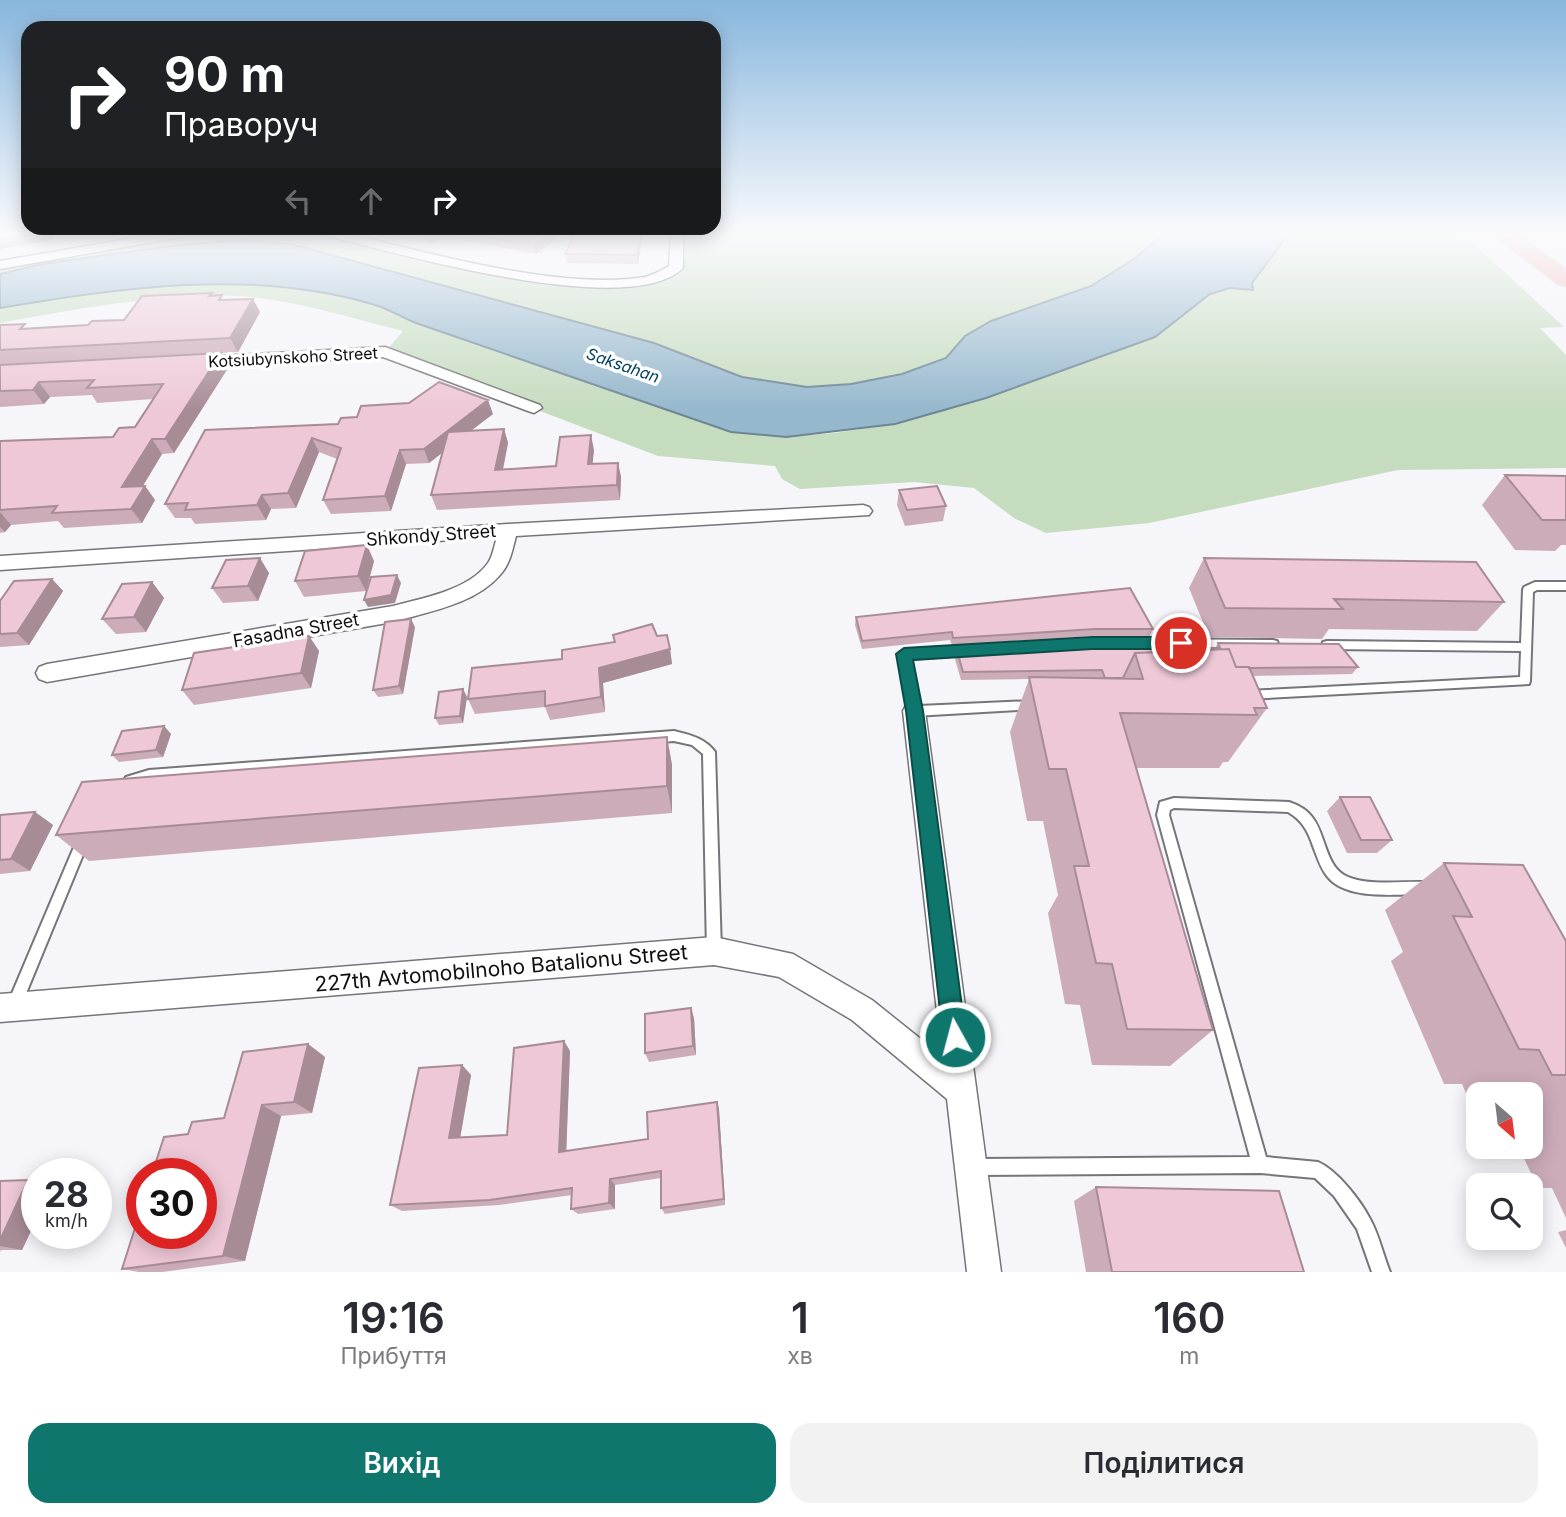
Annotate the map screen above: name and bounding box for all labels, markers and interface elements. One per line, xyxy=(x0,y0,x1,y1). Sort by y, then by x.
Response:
text: 90 m xyxy=(164,45,285,104)
icon: right xyxy=(49,49,140,140)
text: Праворуч xyxy=(164,105,318,144)
icon: left xyxy=(279,182,317,220)
icon: ahead xyxy=(352,182,390,220)
icon: right xyxy=(425,182,463,220)
street label: Kotsiubynskoho Street xyxy=(208,343,378,371)
water label: Saksahan xyxy=(584,343,662,387)
street label: Shkondy Street xyxy=(365,520,497,550)
street label: Fasadna Street xyxy=(231,609,361,651)
pin xyxy=(1151,613,1211,673)
icon: arrive xyxy=(1162,624,1200,662)
street label: 227th Avtomobilnoho Batalionu Street xyxy=(314,939,689,997)
position arrow xyxy=(918,1000,992,1074)
north arrow xyxy=(1466,1082,1544,1158)
map controls xyxy=(1466,1082,1543,1250)
speed limit sign: 30 xyxy=(126,1158,217,1249)
text: 28 xyxy=(44,1173,89,1215)
button: search xyxy=(1466,1173,1543,1250)
text: km/h xyxy=(45,1210,88,1231)
text: 19:16 xyxy=(342,1292,445,1343)
text: 1 xyxy=(791,1292,809,1343)
text: 160 xyxy=(1153,1292,1226,1343)
text: Прибуття xyxy=(340,1342,447,1370)
text: хв xyxy=(787,1342,813,1370)
text: m xyxy=(1179,1342,1199,1370)
button: Вихід xyxy=(28,1423,776,1503)
button: Поділитися xyxy=(790,1423,1538,1503)

